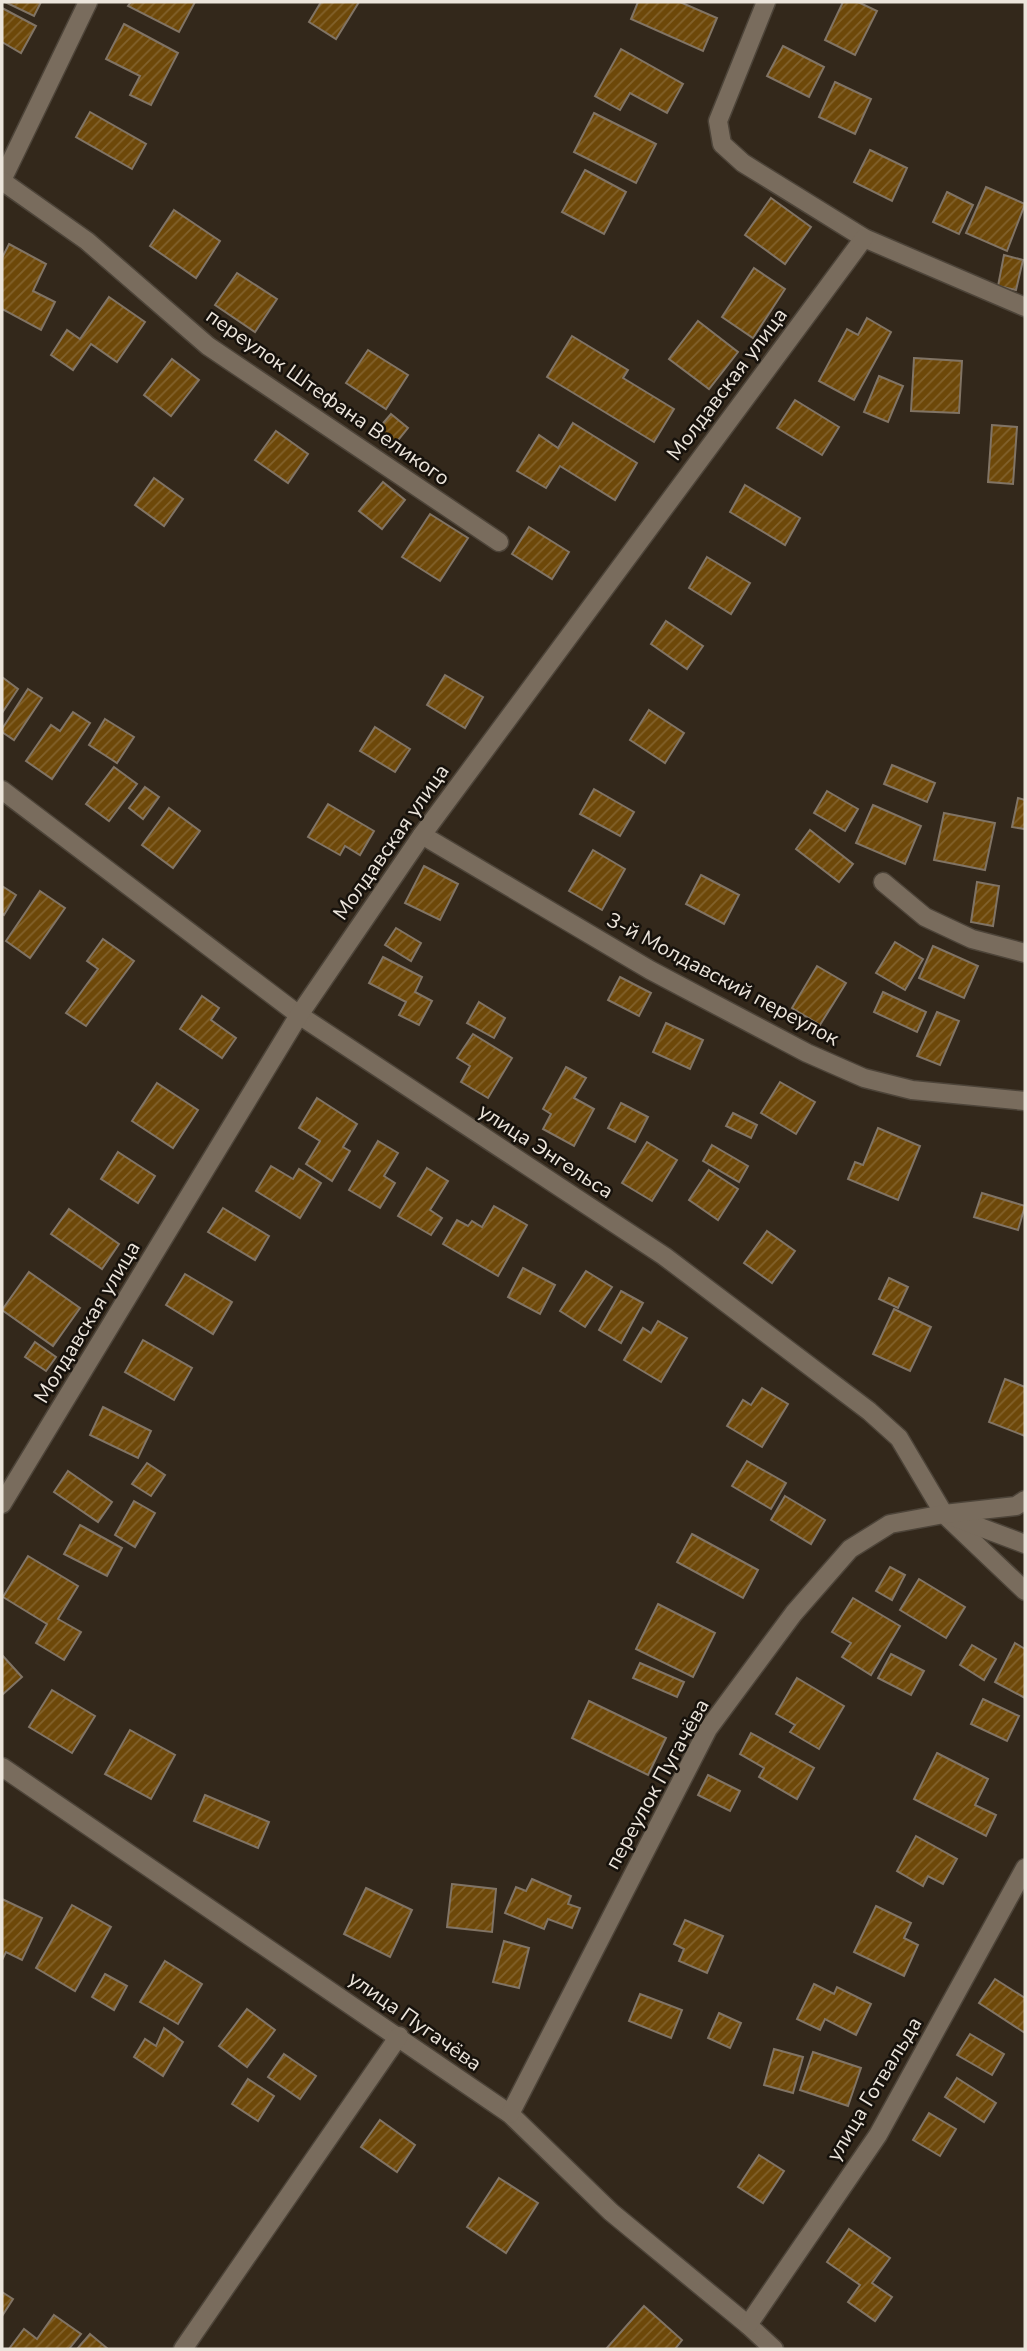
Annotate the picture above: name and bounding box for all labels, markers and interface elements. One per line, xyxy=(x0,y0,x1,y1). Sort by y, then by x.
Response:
street label: переулок Штефана Великого xyxy=(200,302,456,492)
street label: Молдавская улица xyxy=(660,302,794,466)
street label: Молдавская улица xyxy=(327,758,455,926)
street label: 3-й Молдавский переулок xyxy=(602,906,845,1053)
street label: улица Энгельса xyxy=(473,1097,619,1205)
street label: Молдавская улица xyxy=(27,1236,147,1408)
street label: переулок Пугачёва xyxy=(598,1694,716,1874)
street label: улица Пугачёва xyxy=(343,1964,487,2078)
street label: улица Готвальда xyxy=(820,2012,928,2166)

